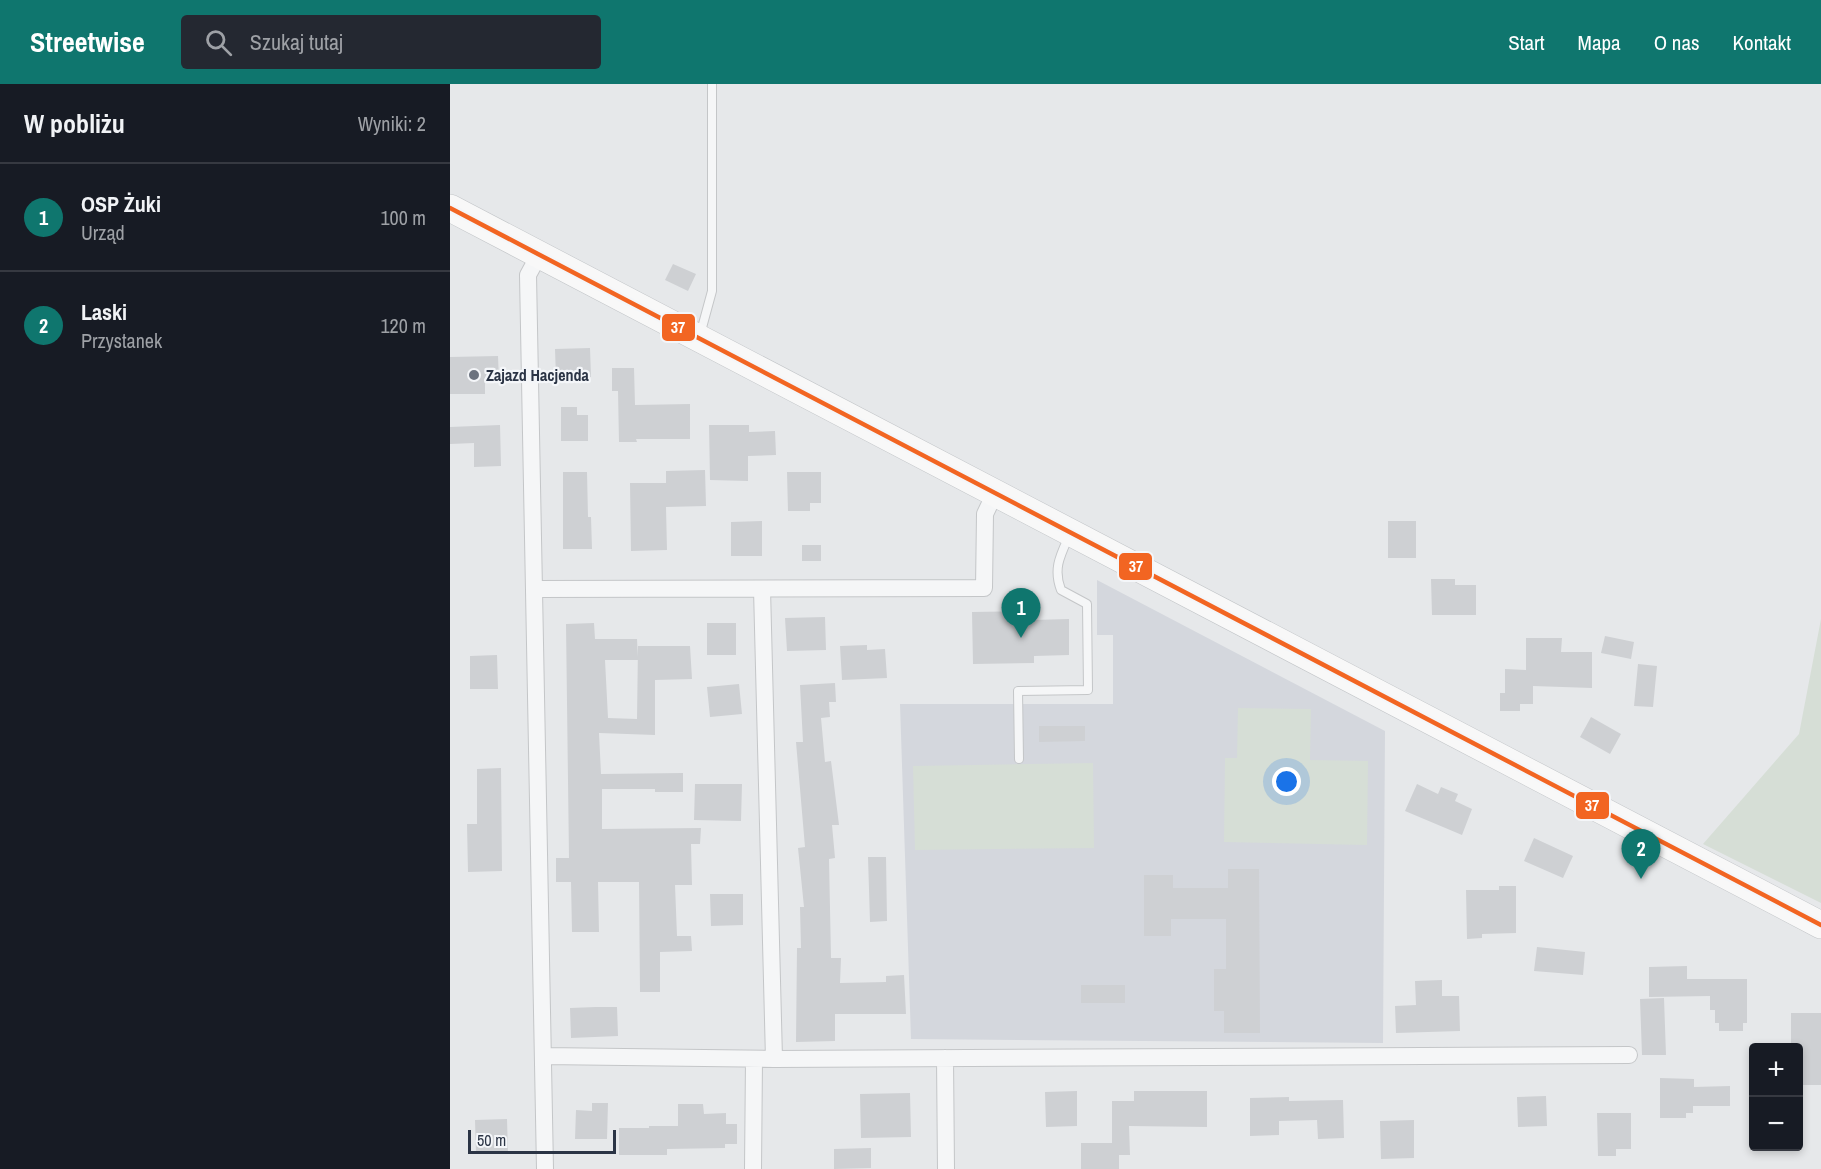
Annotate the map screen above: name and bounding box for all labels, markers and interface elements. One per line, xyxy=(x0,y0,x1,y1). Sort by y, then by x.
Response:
search box xyxy=(181,15,601,69)
text: Streetwise xyxy=(30,23,145,61)
icon: search xyxy=(202,26,235,59)
text: Szukaj tutaj xyxy=(250,27,343,57)
text: Start xyxy=(1508,28,1545,57)
text: Mapa xyxy=(1578,28,1621,57)
text: O nas xyxy=(1654,28,1700,57)
text: Kontakt xyxy=(1733,28,1791,57)
text: W pobliżu xyxy=(24,106,125,141)
text: Wyniki: 2 xyxy=(358,110,426,137)
text: OSP Żuki xyxy=(81,189,161,219)
text: 1 xyxy=(39,204,48,231)
text: 100 m xyxy=(380,204,426,231)
text: Urząd xyxy=(81,219,125,246)
text: Laski xyxy=(81,297,127,327)
text: 2 xyxy=(39,312,48,339)
text: 120 m xyxy=(380,312,426,339)
line badge: 37 xyxy=(661,313,696,342)
text: 37 xyxy=(671,316,685,338)
text: Przystanek xyxy=(81,327,162,354)
place label: Zajazd Hacjenda xyxy=(486,364,590,386)
marker: Zajazd Hacjenda xyxy=(467,368,481,382)
line badge: 37 xyxy=(1118,552,1153,581)
text: 37 xyxy=(1129,555,1143,577)
pin: 1 xyxy=(1002,588,1040,638)
your location xyxy=(1272,767,1301,796)
line badge: 37 xyxy=(1575,791,1610,820)
text: 37 xyxy=(1585,794,1599,816)
pin: 2 xyxy=(1622,830,1660,879)
map controls xyxy=(1749,1043,1803,1151)
button: + xyxy=(1749,1043,1803,1097)
button: − xyxy=(1749,1097,1803,1151)
scale bar xyxy=(468,1127,616,1154)
text: 50 m xyxy=(477,1129,506,1151)

